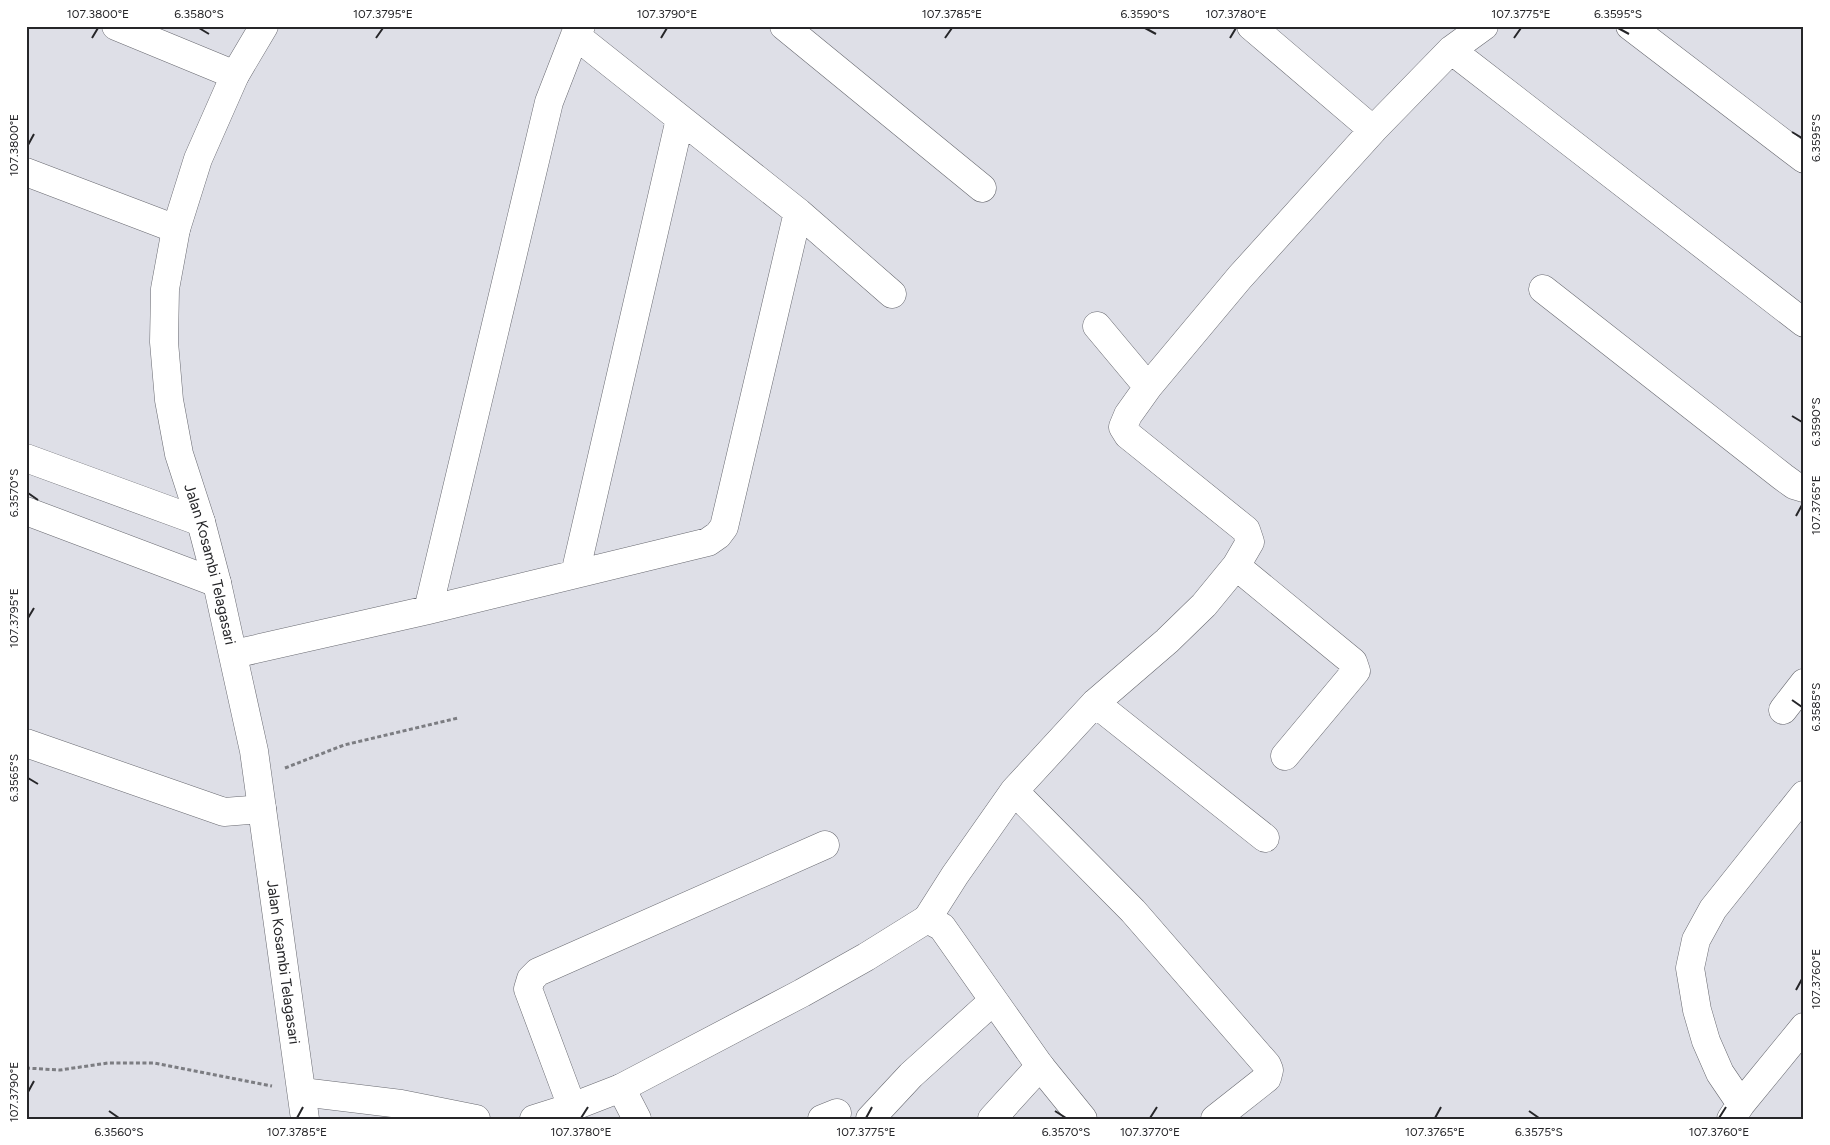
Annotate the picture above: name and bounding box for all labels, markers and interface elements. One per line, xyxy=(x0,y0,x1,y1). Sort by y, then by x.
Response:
text: 107.3800°E xyxy=(67,7,129,21)
text: 6.3580°S xyxy=(174,7,224,21)
text: 107.3795°E xyxy=(353,7,413,21)
text: 107.3790°E xyxy=(637,7,697,21)
text: 107.3785°E xyxy=(922,7,982,21)
text: 6.3590°S xyxy=(1121,7,1170,21)
text: 107.3780°E xyxy=(1205,7,1267,21)
text: 107.3775°E xyxy=(1491,7,1551,21)
text: 6.3595°S xyxy=(1594,7,1642,21)
text: 107.3800°E xyxy=(7,114,21,176)
text: 6.3595°S xyxy=(1809,114,1823,162)
text: 6.3590°S xyxy=(1809,398,1823,447)
text: 6.3570°S xyxy=(7,469,21,517)
text: 107.3765°E xyxy=(1809,475,1823,535)
street label: Jalan Kosambi Telagasari xyxy=(180,482,239,647)
text: 107.3795°E xyxy=(7,588,21,648)
text: 6.3585°S xyxy=(1809,683,1823,731)
text: 6.3565°S xyxy=(7,754,21,802)
street label: Jalan Kosambi Telagasari xyxy=(263,879,304,1046)
text: 107.3760°E xyxy=(1809,949,1823,1009)
text: 107.3790°E xyxy=(7,1062,21,1122)
text: 6.3560°S xyxy=(95,1125,144,1139)
text: 107.3785°E xyxy=(267,1125,327,1139)
text: 107.3780°E xyxy=(550,1125,612,1139)
text: 107.3775°E xyxy=(836,1125,896,1139)
text: 6.3570°S xyxy=(1042,1125,1090,1139)
text: 107.3770°E xyxy=(1120,1125,1180,1139)
text: 107.3765°E xyxy=(1405,1125,1465,1139)
text: 6.3575°S xyxy=(1515,1125,1563,1139)
text: 107.3760°E xyxy=(1689,1125,1749,1139)

